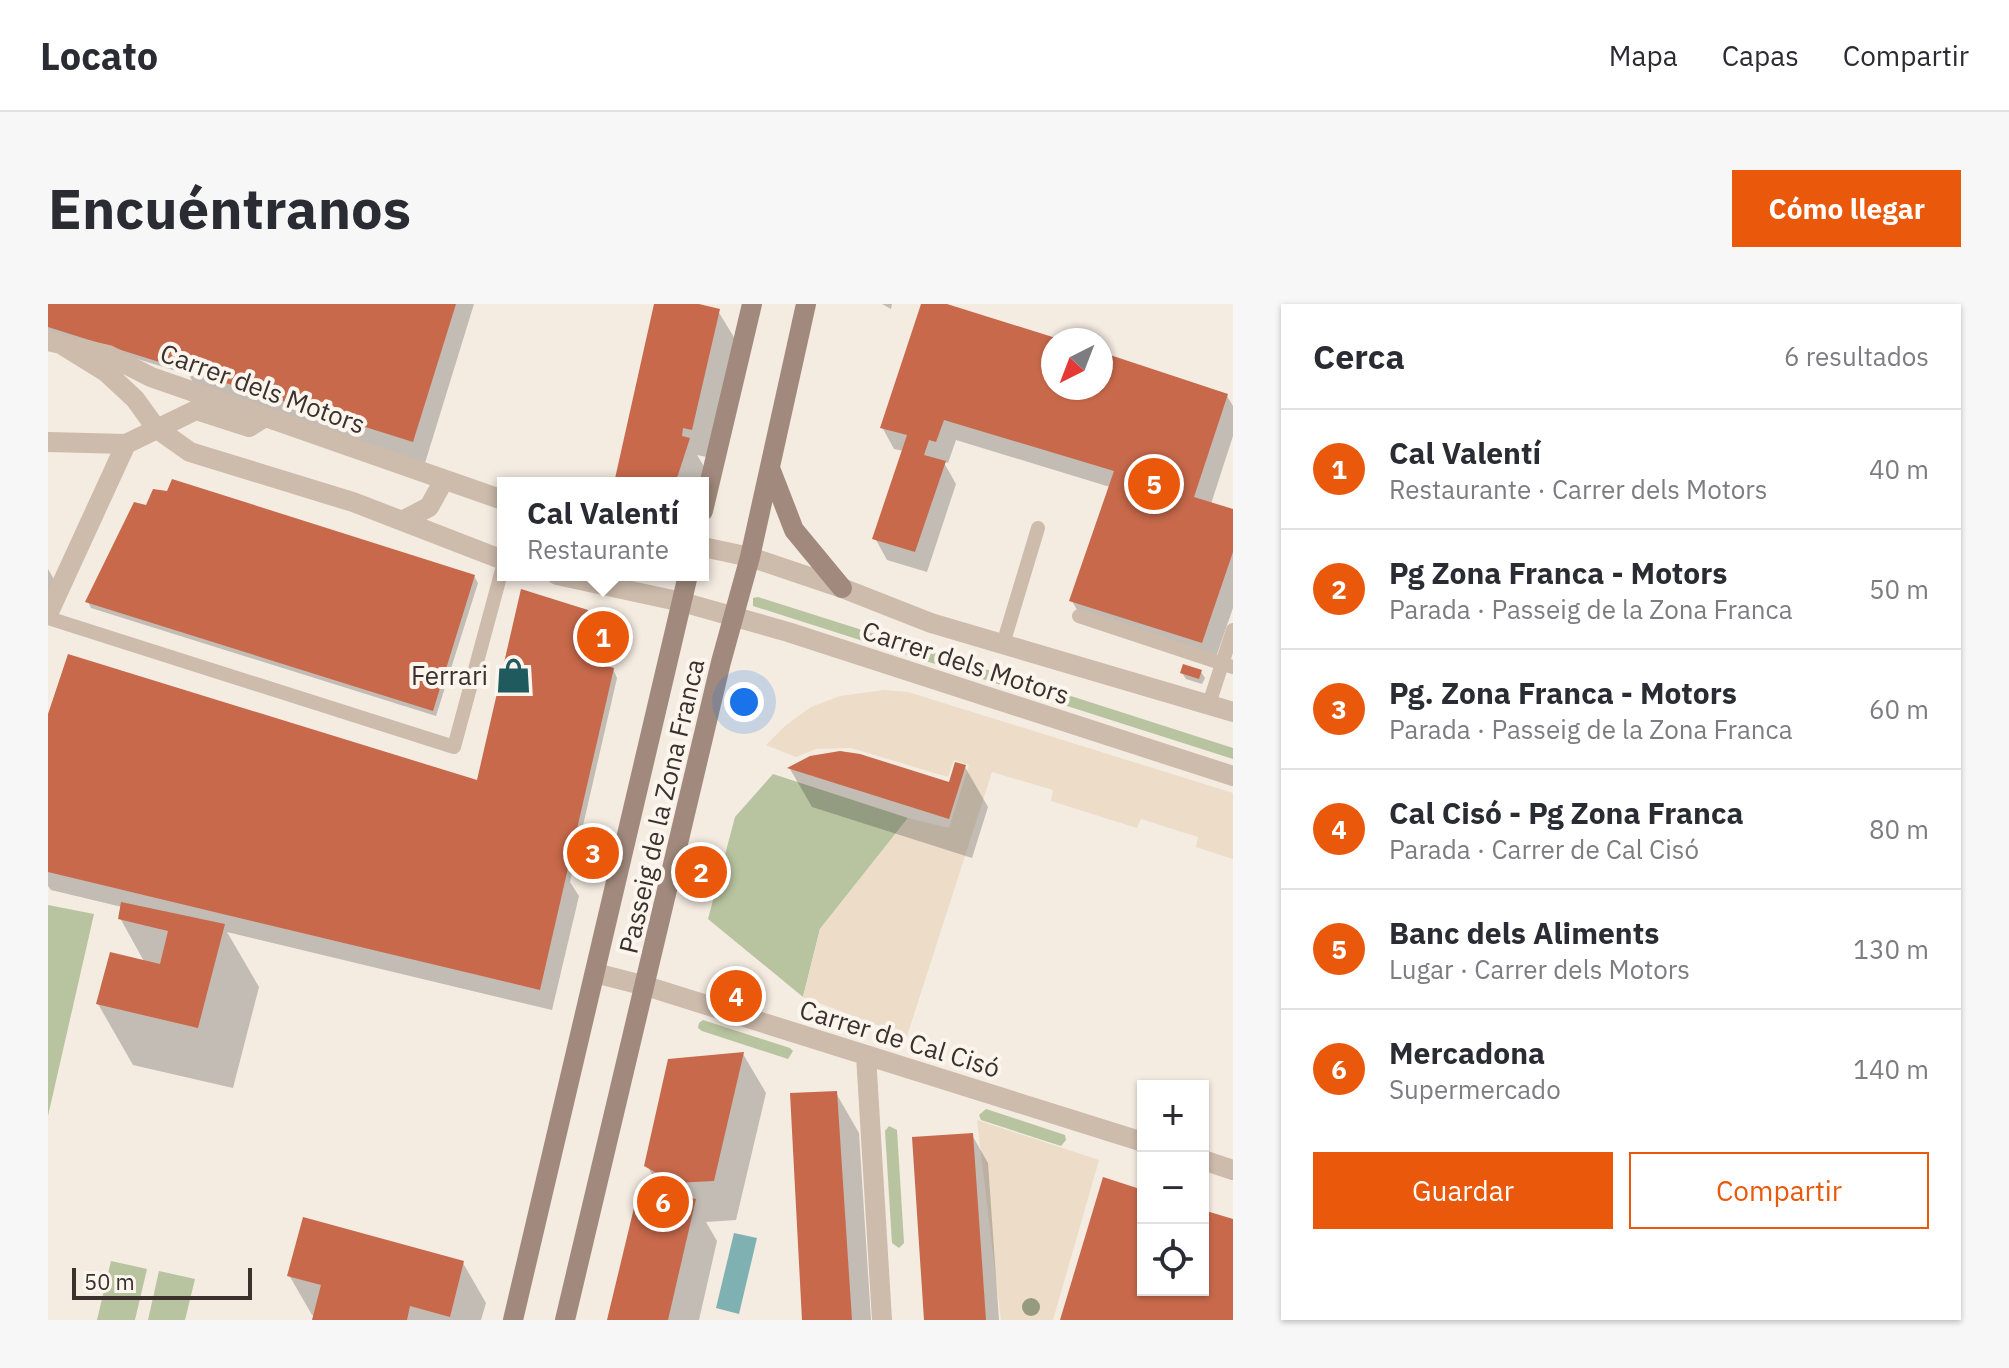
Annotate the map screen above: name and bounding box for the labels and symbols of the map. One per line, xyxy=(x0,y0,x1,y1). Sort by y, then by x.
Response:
north arrow xyxy=(1041,328,1113,400)
street label: Carrer dels Motors xyxy=(156,335,370,441)
pin: 5 xyxy=(1128,454,1180,514)
pin: 1 xyxy=(577,607,629,667)
street label: Carrer dels Motors xyxy=(858,613,1074,711)
street label: Passeig de la Zona Franca xyxy=(611,655,711,957)
shop icon: Ferrari xyxy=(495,656,533,694)
place label: Ferrari xyxy=(411,658,488,692)
your location xyxy=(724,682,764,722)
pin: 3 xyxy=(567,823,619,883)
pin: 2 xyxy=(675,842,727,902)
pin: 4 xyxy=(710,966,762,1026)
street label: Carrer de Cal Cisó xyxy=(796,991,1004,1085)
pin: 6 xyxy=(637,1172,689,1232)
scale bar xyxy=(72,1264,252,1300)

